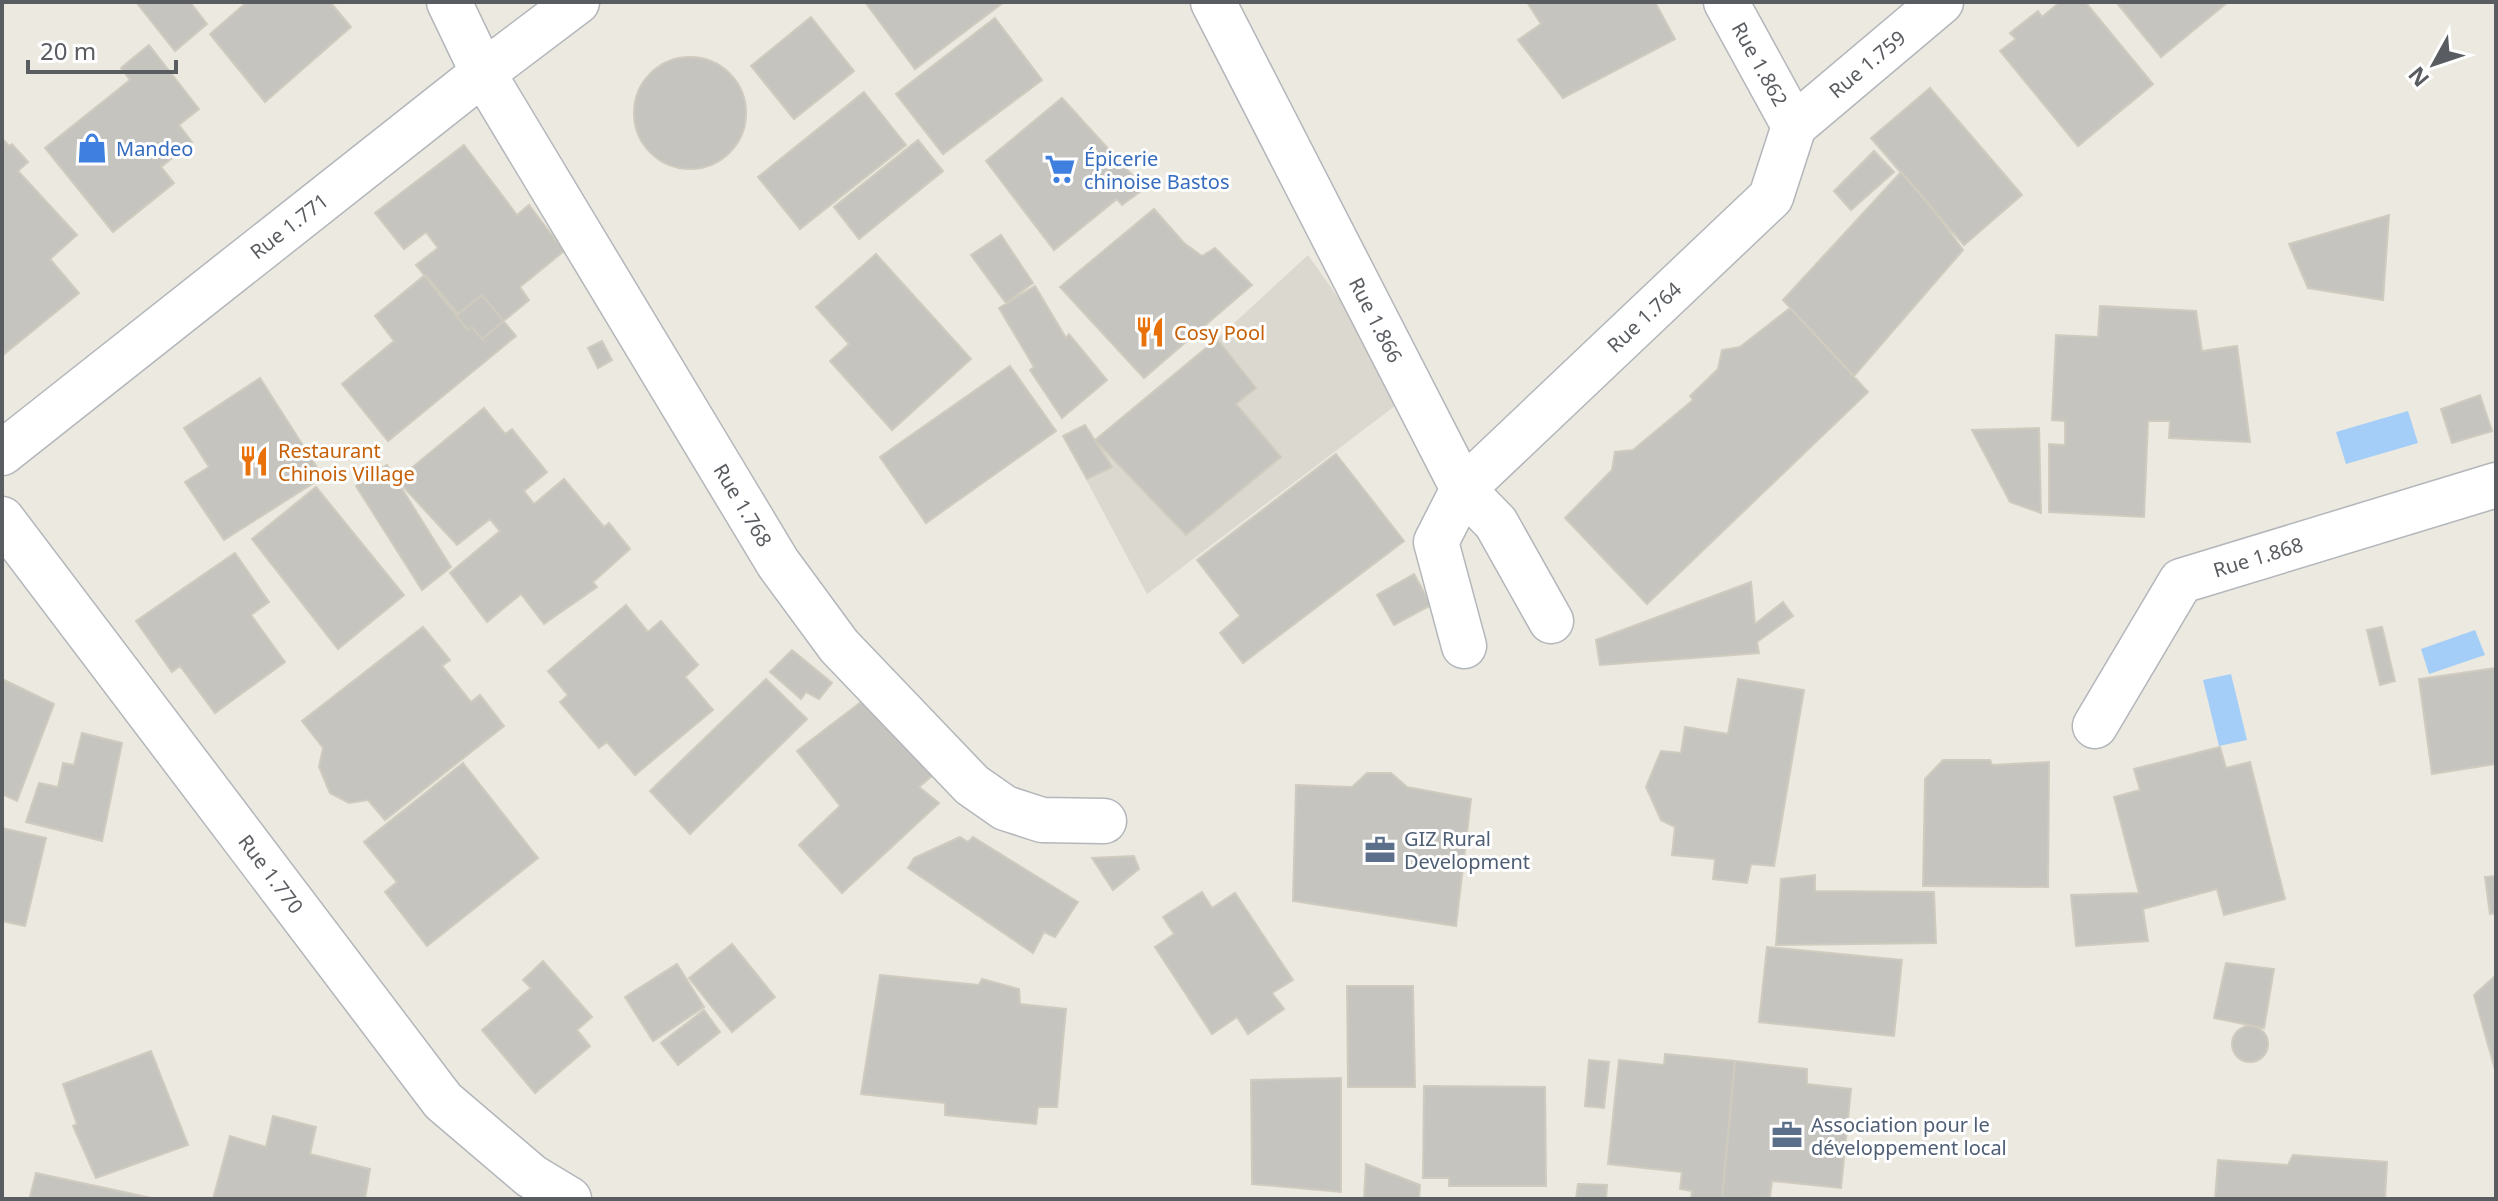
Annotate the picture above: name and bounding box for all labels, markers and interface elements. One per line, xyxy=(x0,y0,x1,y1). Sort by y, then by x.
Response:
street label: Rue 1.862 xyxy=(1726,17,1794,111)
scale bar xyxy=(28,24,176,74)
street label: Rue 1.759 xyxy=(1823,24,1911,104)
north arrow xyxy=(2394,24,2474,104)
text: 20 m xyxy=(40,34,96,67)
text: N xyxy=(2401,61,2435,94)
shop icon: Mandeo xyxy=(75,131,109,165)
place label: Mandeo xyxy=(116,135,193,162)
place label: Épicerie chinoise Bastos xyxy=(1084,145,1230,195)
supermarket icon: Épicerie chinoise Bastos xyxy=(1043,152,1077,186)
street label: Rue 1.771 xyxy=(244,187,334,265)
street label: Rue 1.866 xyxy=(1343,273,1409,367)
street label: Rue 1.764 xyxy=(1601,275,1687,358)
restaurant icon: Cosy Pool xyxy=(1133,315,1167,349)
place label: Cosy Pool xyxy=(1174,319,1265,346)
place label: Restaurant Chinois Village xyxy=(278,437,415,487)
restaurant icon: Restaurant Chinois Village xyxy=(237,444,271,478)
street label: Rue 1.768 xyxy=(708,458,778,552)
street label: Rue 1.868 xyxy=(2210,531,2306,583)
place label: GIZ Rural Development xyxy=(1404,825,1530,875)
street label: Rue 1.770 xyxy=(232,829,310,919)
office icon: GIZ Rural Development xyxy=(1363,833,1397,867)
place label: Association pour le développement local xyxy=(1811,1111,2007,1161)
office icon: Association pour le développement local xyxy=(1770,1118,1804,1152)

